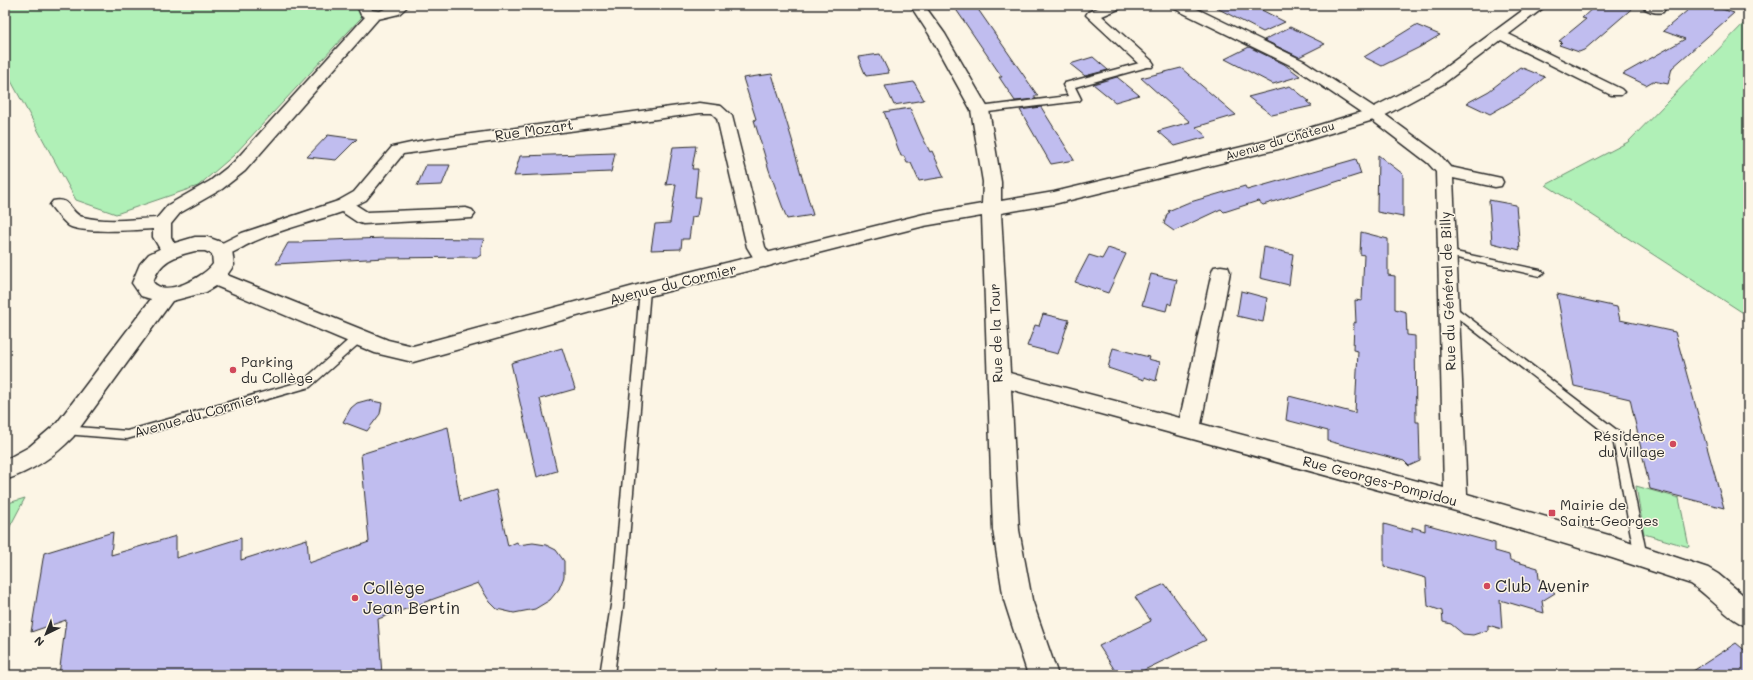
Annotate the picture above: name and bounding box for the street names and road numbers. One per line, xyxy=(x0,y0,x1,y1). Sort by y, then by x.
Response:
street label: Rue Mozart xyxy=(494,115,574,144)
street label: Avenue du Château xyxy=(1223,117,1336,163)
street label: Rue du Général de Billy xyxy=(1435,211,1460,371)
street label: Avenue du Cormier xyxy=(607,259,738,309)
street label: Rue de la Tour xyxy=(984,283,1007,383)
street label: Avenue du Cormier xyxy=(132,387,262,442)
street label: Rue Georges-Pompidou xyxy=(1301,451,1460,510)

